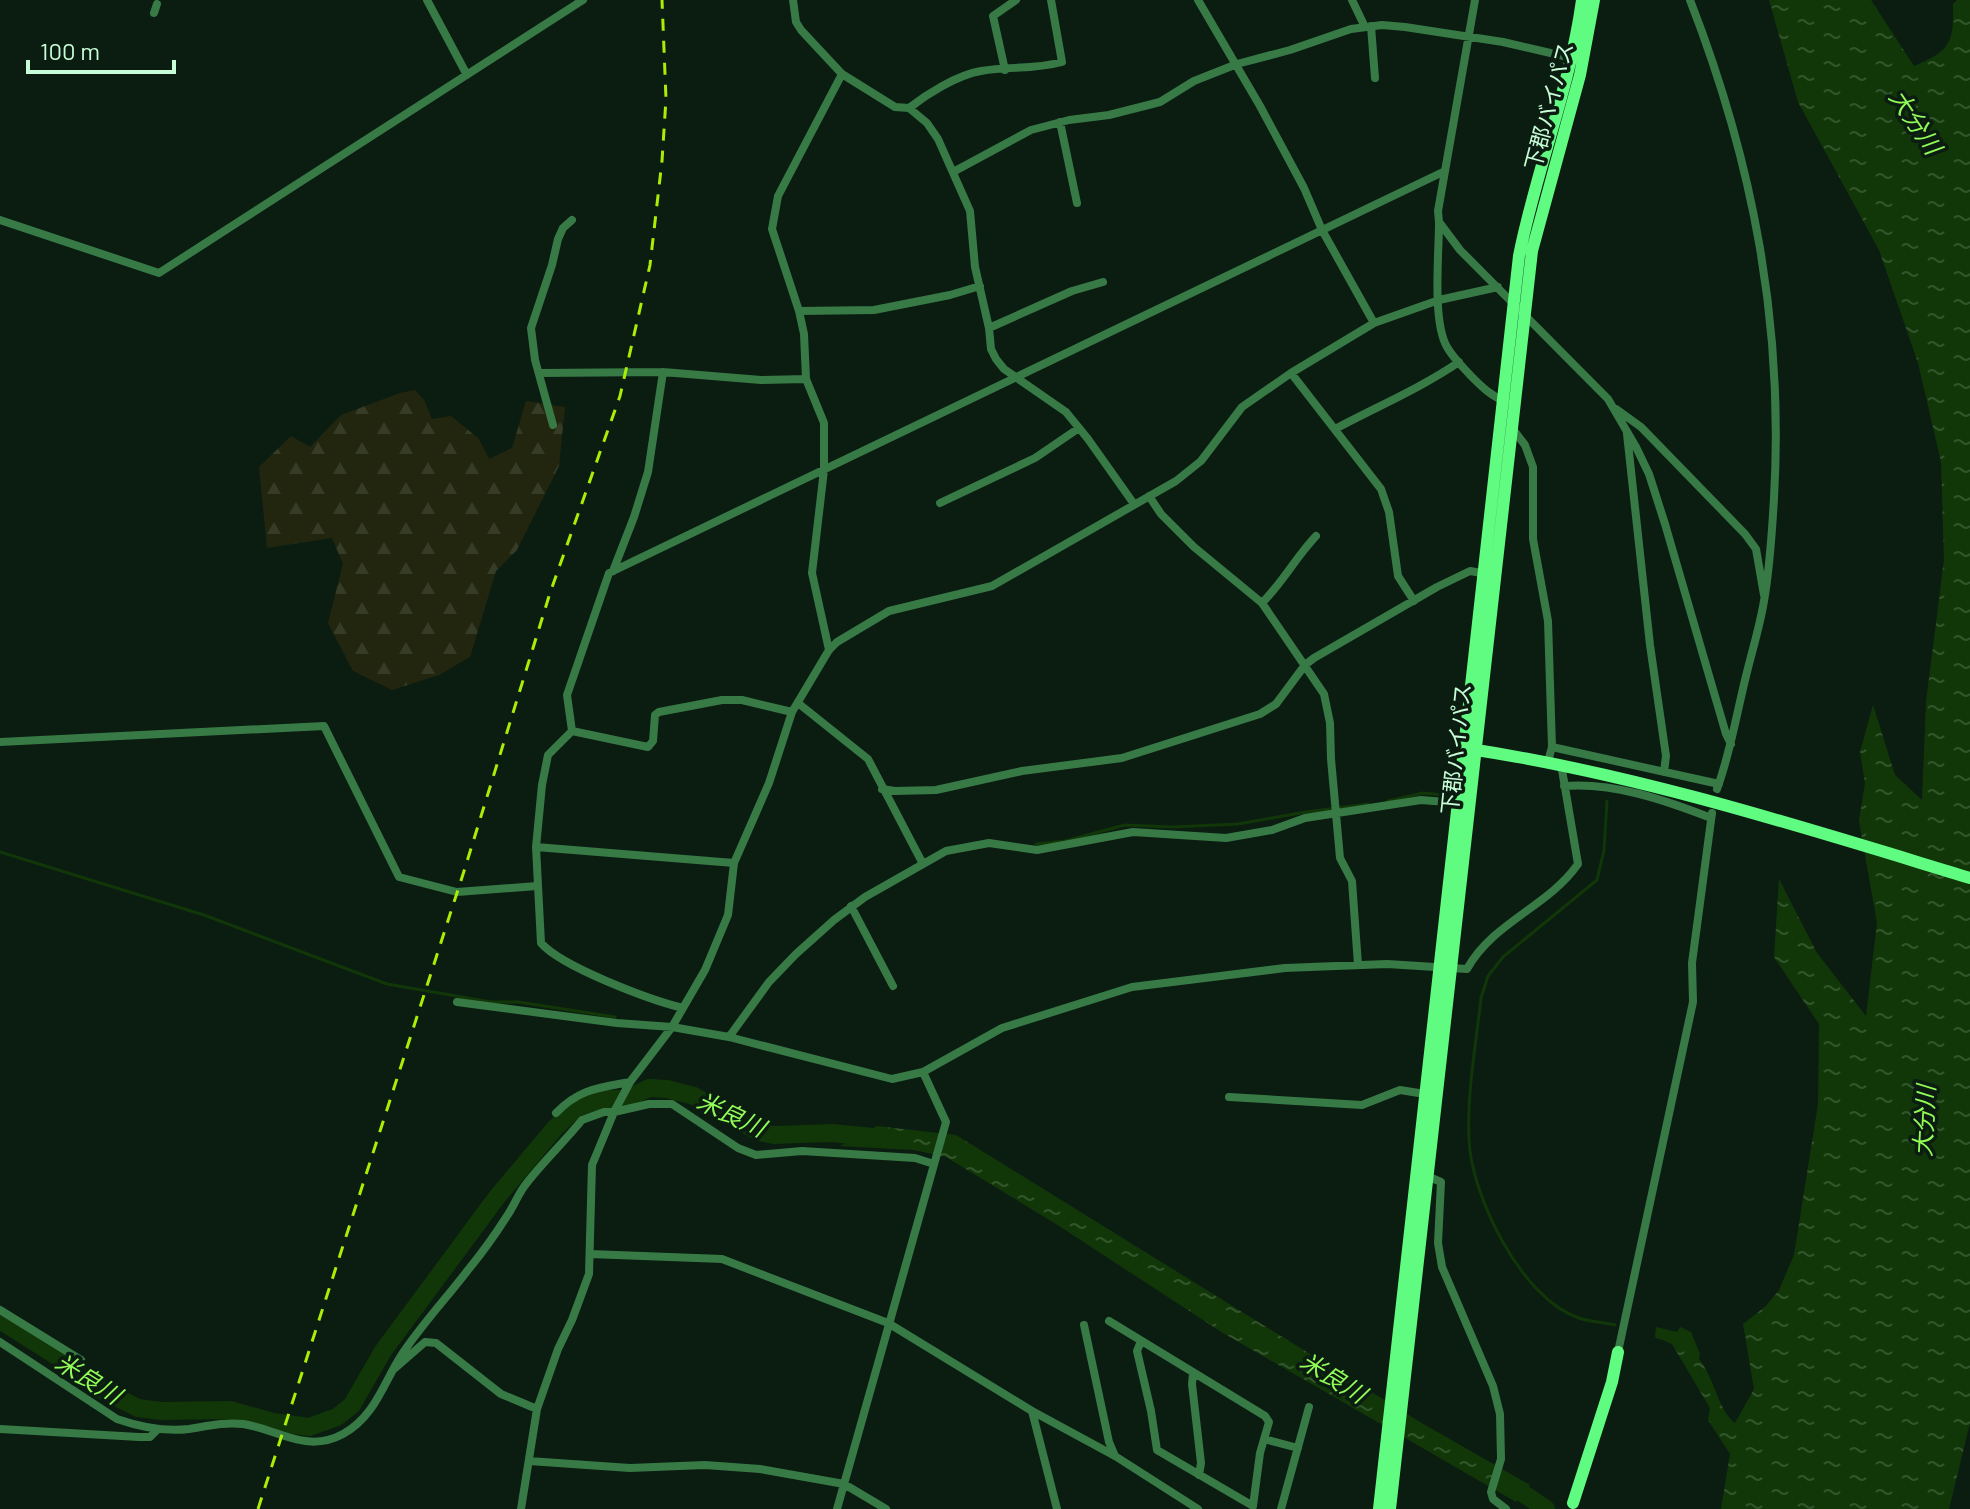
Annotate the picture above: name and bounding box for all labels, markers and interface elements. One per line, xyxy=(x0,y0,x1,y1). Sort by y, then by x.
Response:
scale bar xyxy=(28,24,174,74)
text: 100 m xyxy=(40,36,100,65)
street label: 下郡バイパス xyxy=(1518,39,1578,173)
water label: 大分川 xyxy=(1884,83,1950,162)
street label: 下郡バイパス xyxy=(1435,682,1475,816)
water label: 大分川 xyxy=(1907,1081,1940,1158)
water label: 米良川 xyxy=(693,1085,773,1143)
water label: 米良川 xyxy=(1296,1345,1375,1410)
water label: 米良川 xyxy=(51,1346,130,1411)

